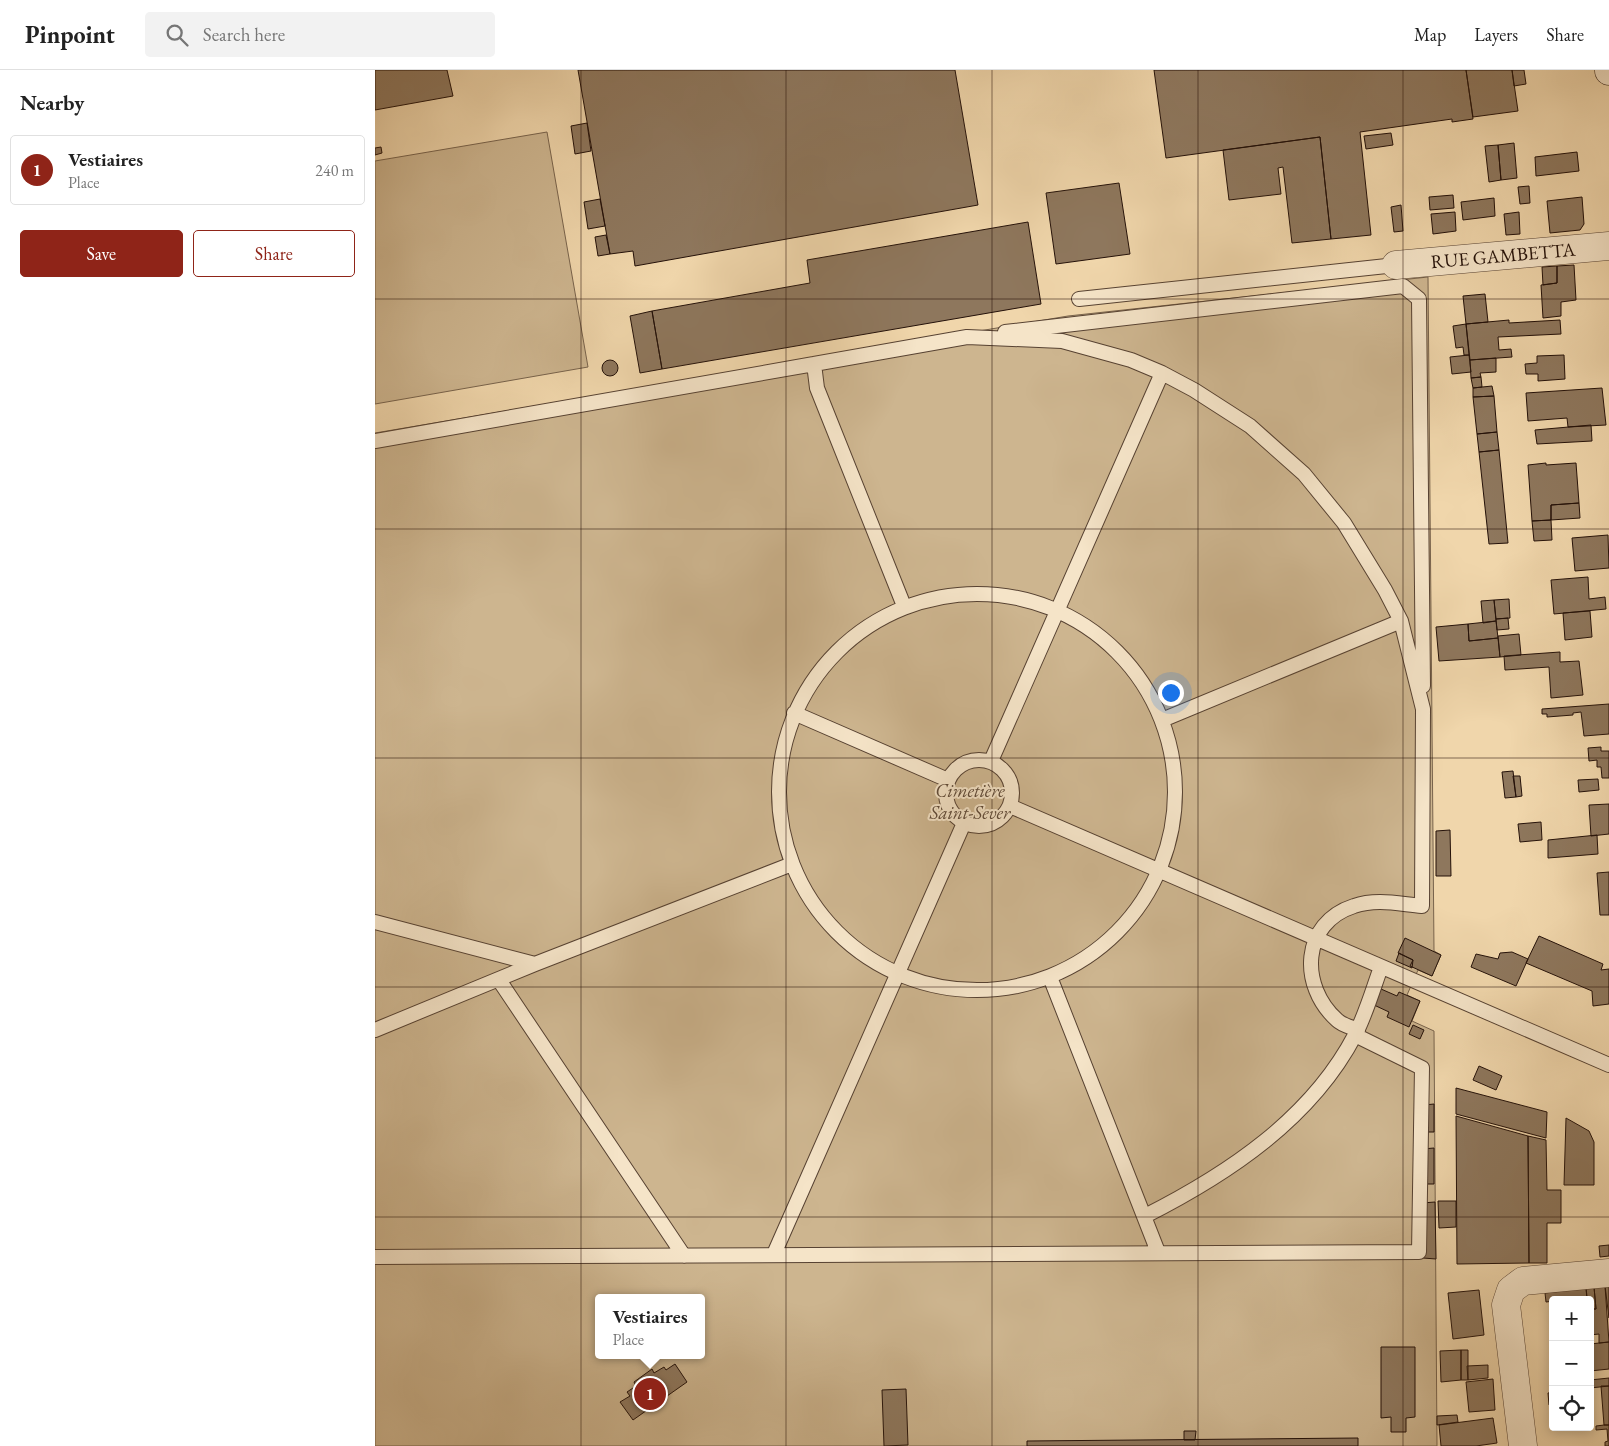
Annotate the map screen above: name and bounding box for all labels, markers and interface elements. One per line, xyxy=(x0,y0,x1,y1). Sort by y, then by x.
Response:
search box xyxy=(145,12,495,57)
text: Pinpoint xyxy=(25,19,115,50)
icon: search xyxy=(163,21,191,49)
text: Search here xyxy=(203,22,285,47)
text: Map xyxy=(1414,23,1446,46)
text: Layers xyxy=(1474,23,1518,46)
text: Share xyxy=(1546,23,1584,46)
text: Nearby xyxy=(20,89,84,116)
text: Vestiaires xyxy=(68,147,143,172)
text: 1 xyxy=(33,160,41,181)
text: 240 m xyxy=(315,160,354,181)
text: Place xyxy=(68,172,100,193)
button: Save xyxy=(20,230,183,277)
button: Share xyxy=(193,230,355,277)
street label: RUE GAMBETTA xyxy=(1430,237,1577,274)
your location xyxy=(1158,680,1184,706)
park label: Cimetière Saint-Sever xyxy=(929,778,1011,825)
popup xyxy=(595,1294,705,1359)
map controls xyxy=(1549,1296,1594,1431)
button: + xyxy=(1549,1296,1594,1341)
text: Vestiaires xyxy=(612,1304,688,1329)
text: Place xyxy=(612,1329,644,1350)
button: − xyxy=(1549,1341,1594,1386)
pin: 1 xyxy=(634,1375,666,1413)
button: locate xyxy=(1549,1386,1594,1431)

